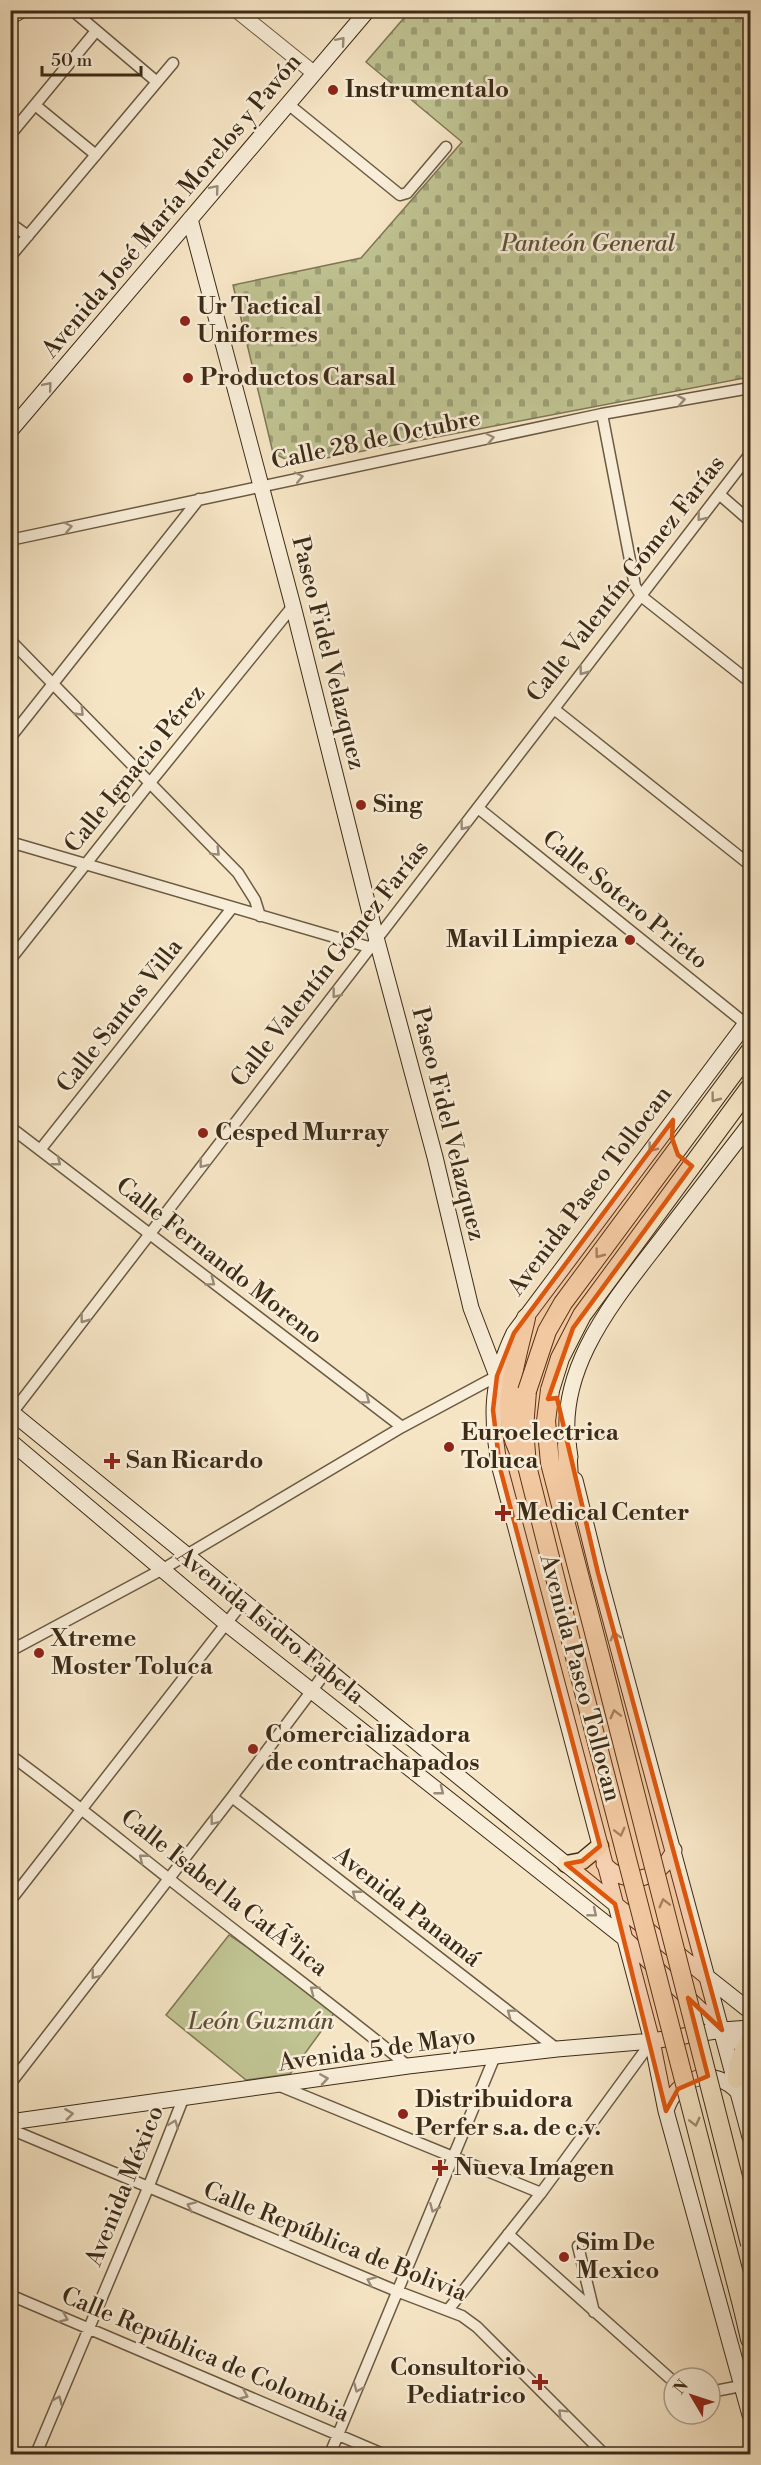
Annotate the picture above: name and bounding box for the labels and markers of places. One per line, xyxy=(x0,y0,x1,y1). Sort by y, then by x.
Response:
place label: Instrumentalo xyxy=(345,75,509,105)
marker: Instrumentalo xyxy=(326,83,340,97)
place label: Ur Tactical Uniformes xyxy=(197,292,322,350)
marker: Ur Tactical Uniformes xyxy=(178,314,192,328)
place label: Productos Carsal xyxy=(200,363,396,393)
marker: Productos Carsal xyxy=(181,371,195,385)
place label: Sing xyxy=(373,790,424,820)
marker: Sing xyxy=(354,798,368,812)
place label: Mavil Limpieza xyxy=(446,925,619,955)
marker: Mavil Limpieza xyxy=(623,933,637,947)
place label: Cesped Murray xyxy=(215,1118,390,1148)
marker: Cesped Murray xyxy=(196,1126,210,1140)
place label: Euroelectrica Toluca xyxy=(461,1418,620,1476)
marker: Euroelectrica Toluca xyxy=(442,1440,456,1454)
place label: San Ricardo xyxy=(126,1446,263,1476)
marker: San Ricardo xyxy=(103,1452,121,1470)
place label: Medical Center xyxy=(516,1498,689,1528)
marker: Medical Center xyxy=(494,1504,512,1522)
place label: Xtreme Moster Toluca xyxy=(50,1624,214,1682)
marker: Xtreme Moster Toluca xyxy=(32,1646,46,1660)
place label: Comercializadora de contrachapados xyxy=(265,1720,480,1778)
marker: Comercializadora de contrachapados xyxy=(246,1742,260,1756)
place label: Distribuidora Perfer s.a. de c.v. xyxy=(415,2085,601,2143)
marker: Distribuidora Perfer s.a. de c.v. xyxy=(396,2107,410,2121)
place label: Nueva Imagen xyxy=(454,2153,614,2183)
marker: Nueva Imagen xyxy=(431,2159,449,2177)
place label: Sim De Mexico xyxy=(576,2228,659,2286)
marker: Sim De Mexico xyxy=(557,2250,571,2264)
place label: Consultorio Pediatrico xyxy=(390,2353,526,2411)
marker: Consultorio Pediatrico xyxy=(531,2373,549,2391)

